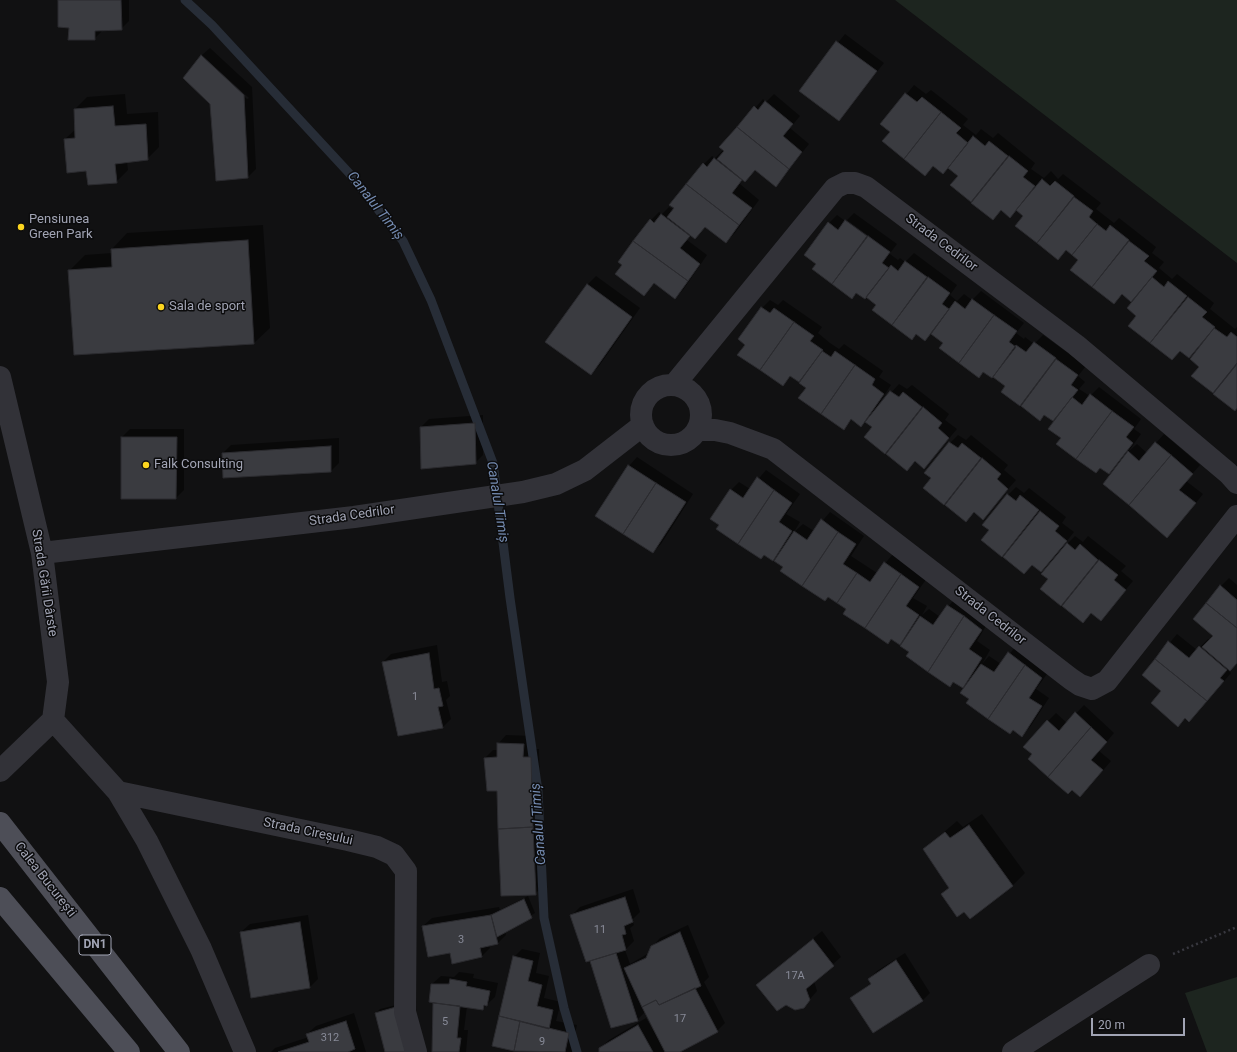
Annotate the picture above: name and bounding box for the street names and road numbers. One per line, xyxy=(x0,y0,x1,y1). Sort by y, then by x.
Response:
street label: Strada Cedrilor xyxy=(902,211,980,275)
street label: Strada Cedrilor xyxy=(308,502,396,530)
street label: Strada Gării Dârste xyxy=(28,528,60,638)
street label: Strada Cedrilor xyxy=(951,583,1029,649)
street label: Strada Cireșului xyxy=(262,815,354,849)
street label: Calea București xyxy=(11,840,79,920)
road number: DN1 xyxy=(79,935,111,955)

